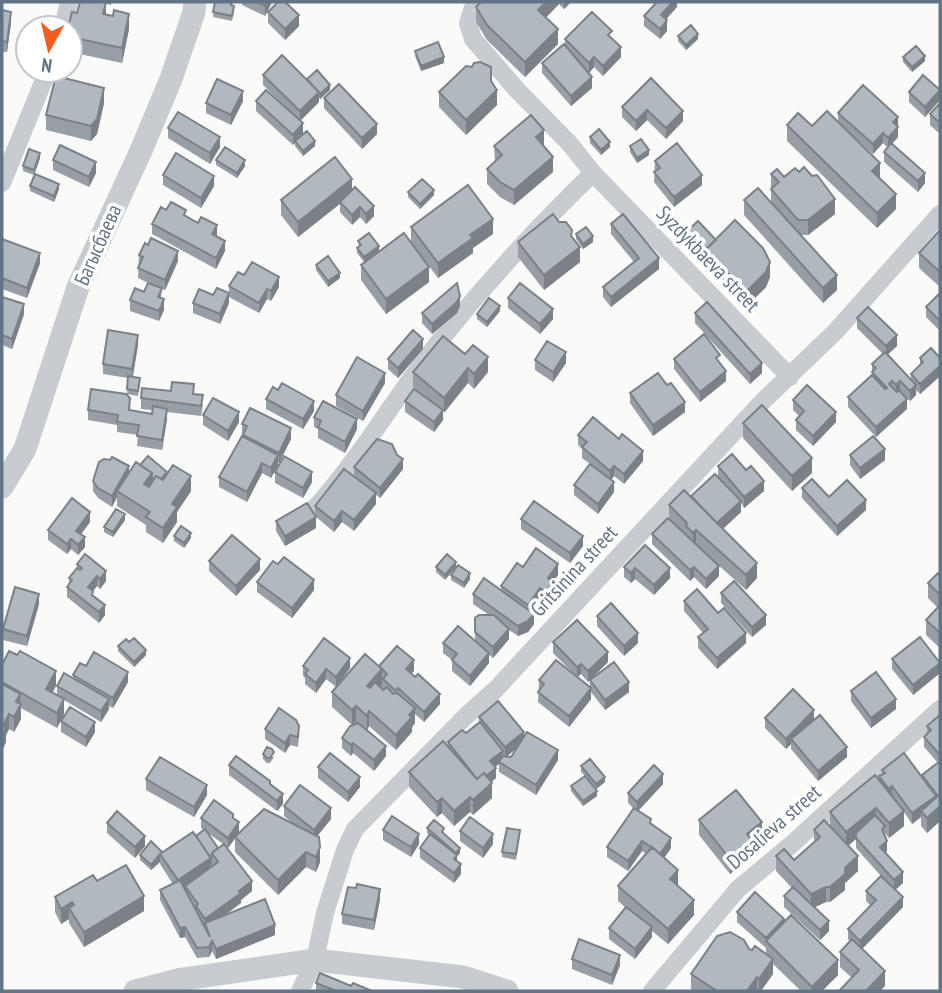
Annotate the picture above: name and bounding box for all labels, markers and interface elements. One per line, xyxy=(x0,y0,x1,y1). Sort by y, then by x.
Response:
north arrow xyxy=(14,14,84,84)
text: N xyxy=(40,53,53,78)
street label: Багысбаева xyxy=(68,200,127,289)
street label: Syzdykbaeva street xyxy=(651,200,766,318)
street label: Gritsinina street xyxy=(524,519,623,622)
street label: Dosalieva street xyxy=(721,778,826,875)

